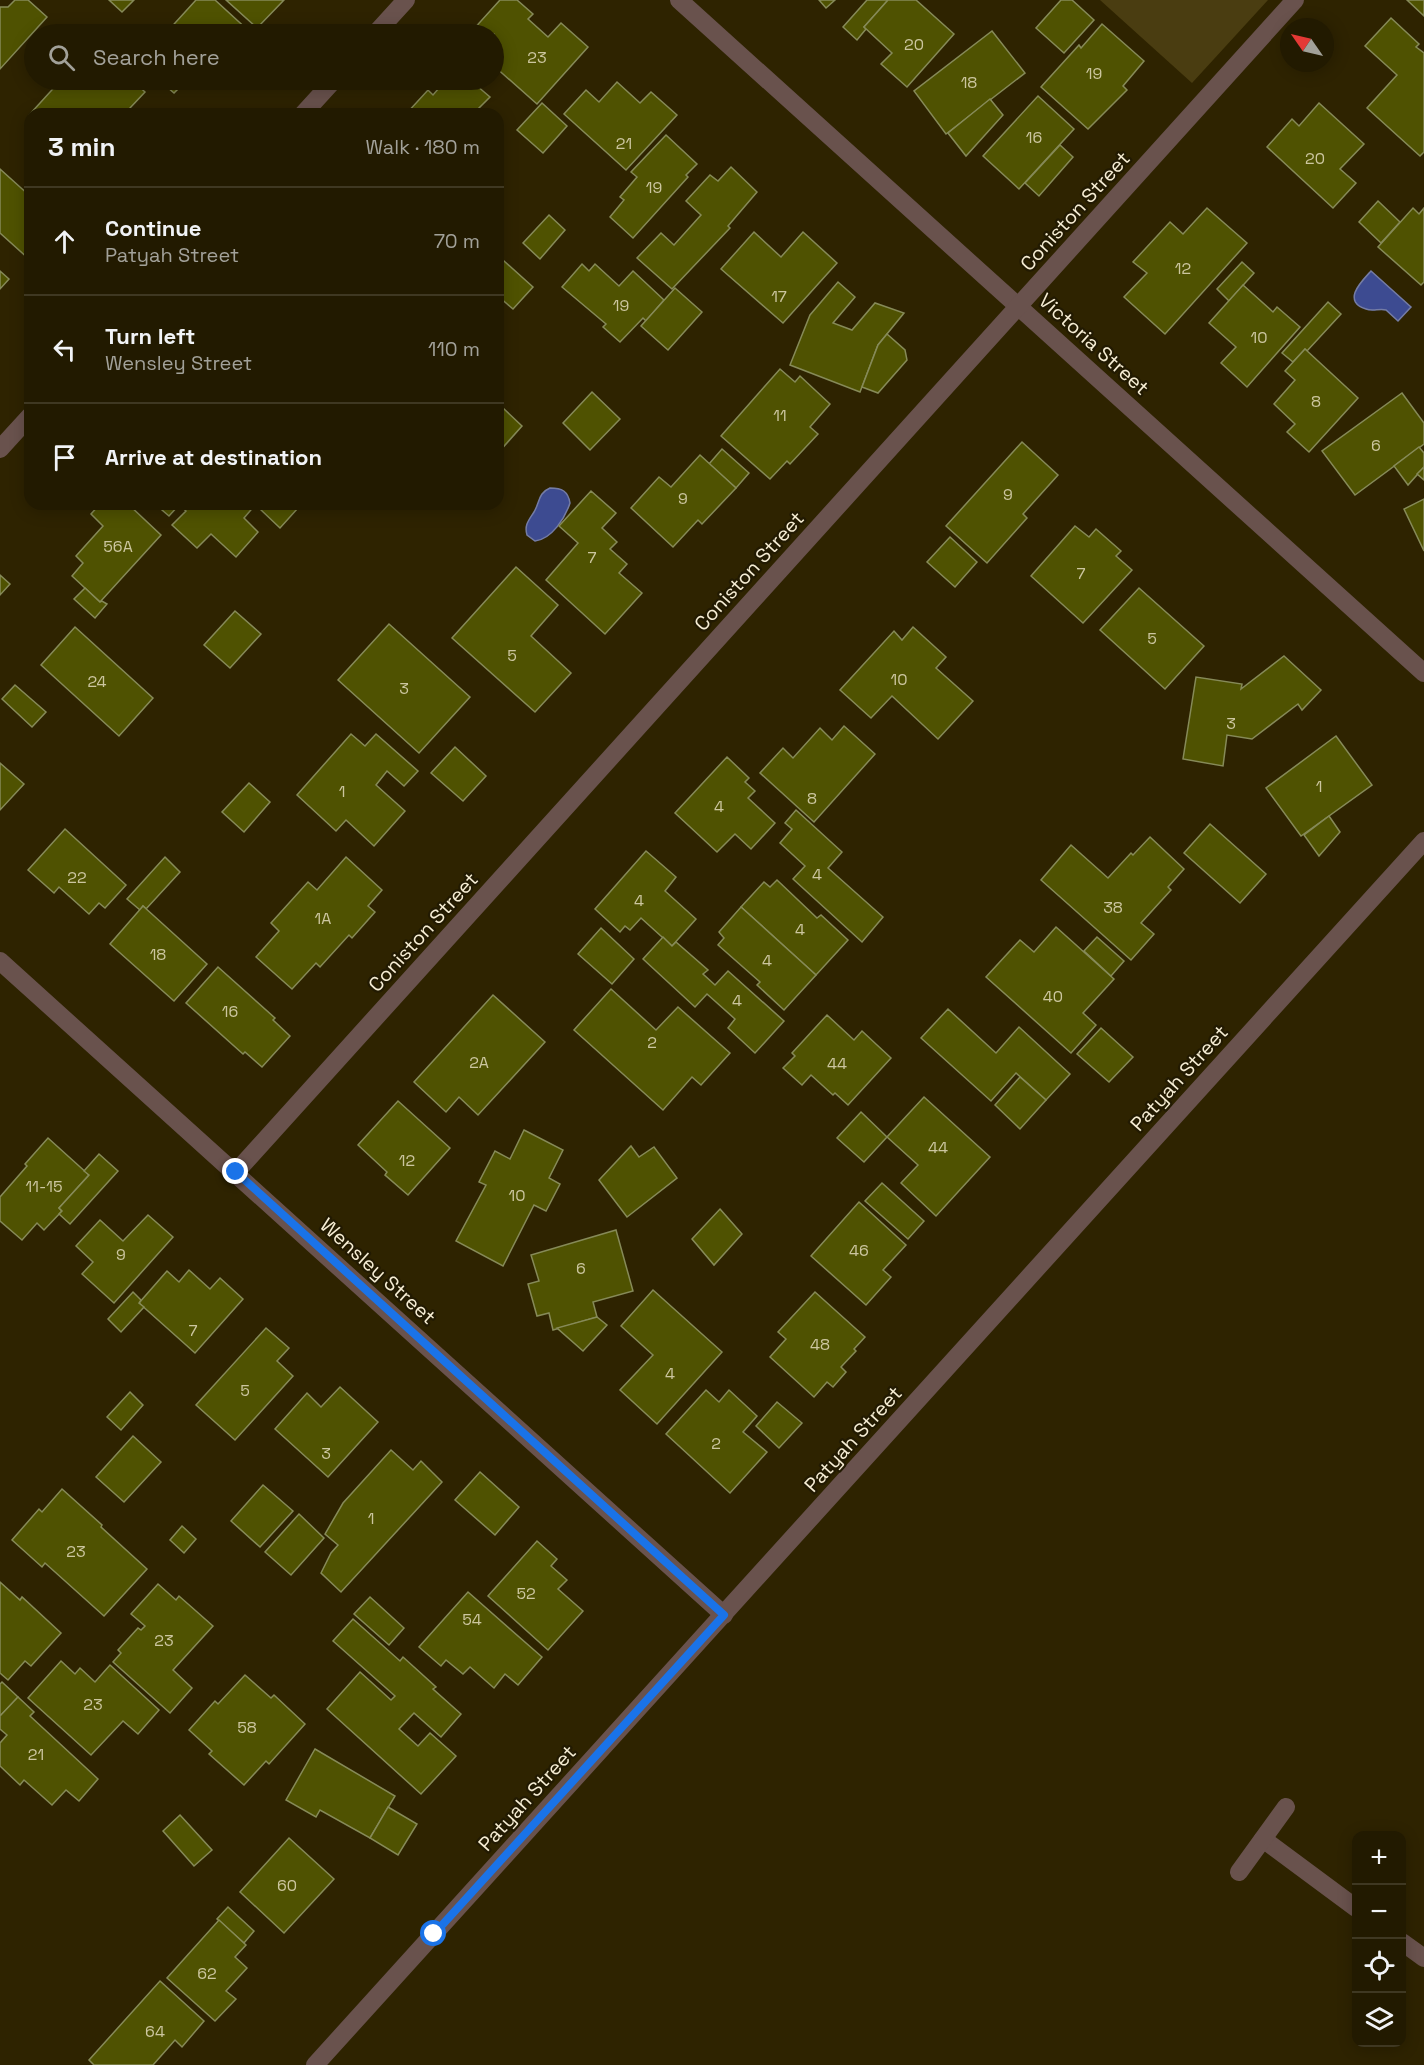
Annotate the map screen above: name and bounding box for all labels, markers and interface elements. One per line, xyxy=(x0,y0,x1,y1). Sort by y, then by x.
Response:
north arrow xyxy=(1280,18,1334,72)
search box xyxy=(24,24,504,90)
house number: 20 xyxy=(904,34,924,55)
icon: search xyxy=(45,41,78,74)
text: Search here xyxy=(93,43,220,71)
house number: 23 xyxy=(527,47,547,68)
house number: 19 xyxy=(1086,63,1102,84)
house number: 18 xyxy=(961,72,977,93)
house number: 16 xyxy=(1026,127,1042,148)
text: 3 min xyxy=(48,130,116,164)
house number: 21 xyxy=(616,133,632,154)
text: Walk · 180 m xyxy=(366,134,480,160)
street label: Coniston Street xyxy=(1014,146,1136,276)
house number: 20 xyxy=(1305,148,1325,169)
house number: 19 xyxy=(646,177,662,198)
text: Continue xyxy=(105,214,201,242)
icon: ahead xyxy=(48,225,81,258)
text: 70 m xyxy=(434,228,480,254)
text: Patyah Street xyxy=(105,242,239,268)
house number: 12 xyxy=(1175,258,1191,279)
house number: 17 xyxy=(771,286,787,307)
street label: Victoria Street xyxy=(1033,287,1155,401)
house number: 19 xyxy=(613,295,629,316)
text: Turn left xyxy=(105,322,195,350)
house number: 10 xyxy=(1251,327,1267,348)
icon: left xyxy=(48,333,81,366)
text: 110 m xyxy=(428,336,480,362)
text: Wensley Street xyxy=(105,350,252,376)
house number: 8 xyxy=(1311,391,1321,412)
house number: 11 xyxy=(773,405,787,426)
house number: 6 xyxy=(1371,435,1381,456)
icon: arrive xyxy=(48,441,81,474)
text: Arrive at destination xyxy=(105,443,322,471)
house number: 9 xyxy=(1003,484,1013,505)
house number: 9 xyxy=(678,488,688,509)
street label: Coniston Street xyxy=(688,506,810,636)
house number: 56A xyxy=(103,536,133,557)
house number: 7 xyxy=(587,547,597,568)
house number: 7 xyxy=(1076,563,1086,584)
house number: 5 xyxy=(1147,628,1157,649)
house number: 5 xyxy=(507,645,517,666)
house number: 10 xyxy=(891,669,907,690)
house number: 24 xyxy=(87,671,107,692)
house number: 3 xyxy=(399,678,409,699)
house number: 3 xyxy=(1226,713,1236,734)
house number: 1 xyxy=(1316,776,1322,797)
house number: 1 xyxy=(339,781,345,802)
house number: 8 xyxy=(807,788,817,809)
house number: 4 xyxy=(714,796,724,817)
house number: 4 xyxy=(812,864,822,885)
house number: 22 xyxy=(67,867,87,888)
street label: Coniston Street xyxy=(362,867,484,997)
house number: 4 xyxy=(634,890,644,911)
house number: 38 xyxy=(1103,897,1123,918)
house number: 1A xyxy=(315,908,331,929)
house number: 4 xyxy=(795,919,805,940)
house number: 18 xyxy=(150,944,166,965)
house number: 4 xyxy=(762,950,772,971)
house number: 40 xyxy=(1043,986,1063,1007)
house number: 4 xyxy=(732,990,742,1011)
house number: 16 xyxy=(222,1001,238,1022)
street label: Patyah Street xyxy=(1124,1019,1234,1137)
house number: 2 xyxy=(647,1032,657,1053)
house number: 2A xyxy=(469,1052,489,1073)
house number: 44 xyxy=(827,1053,847,1074)
house number: 44 xyxy=(928,1137,948,1158)
house number: 12 xyxy=(399,1150,415,1171)
route end xyxy=(222,1158,248,1184)
house number: 11-15 xyxy=(26,1176,62,1197)
house number: 10 xyxy=(509,1185,525,1206)
street label: Wensley Street xyxy=(315,1212,441,1330)
house number: 46 xyxy=(849,1240,869,1261)
house number: 9 xyxy=(116,1244,126,1265)
house number: 6 xyxy=(576,1258,586,1279)
house number: 7 xyxy=(188,1320,198,1341)
house number: 48 xyxy=(810,1334,830,1355)
house number: 4 xyxy=(665,1363,675,1384)
house number: 5 xyxy=(240,1380,250,1401)
street label: Patyah Street xyxy=(798,1380,908,1498)
house number: 2 xyxy=(711,1433,721,1454)
house number: 3 xyxy=(321,1443,331,1464)
house number: 1 xyxy=(368,1508,374,1529)
house number: 23 xyxy=(66,1541,86,1562)
house number: 52 xyxy=(516,1583,536,1604)
house number: 54 xyxy=(462,1609,482,1630)
house number: 23 xyxy=(154,1630,174,1651)
house number: 23 xyxy=(83,1694,103,1715)
house number: 58 xyxy=(237,1717,257,1738)
street label: Patyah Street xyxy=(472,1739,582,1857)
house number: 21 xyxy=(28,1744,44,1765)
map controls xyxy=(1352,1831,1406,2047)
button: + xyxy=(1352,1831,1406,1885)
house number: 60 xyxy=(277,1875,297,1896)
button: − xyxy=(1352,1885,1406,1939)
route start xyxy=(420,1920,446,1946)
button: locate xyxy=(1352,1939,1406,1993)
house number: 62 xyxy=(197,1963,217,1984)
button: layers xyxy=(1352,1993,1406,2047)
house number: 64 xyxy=(145,2021,165,2042)

